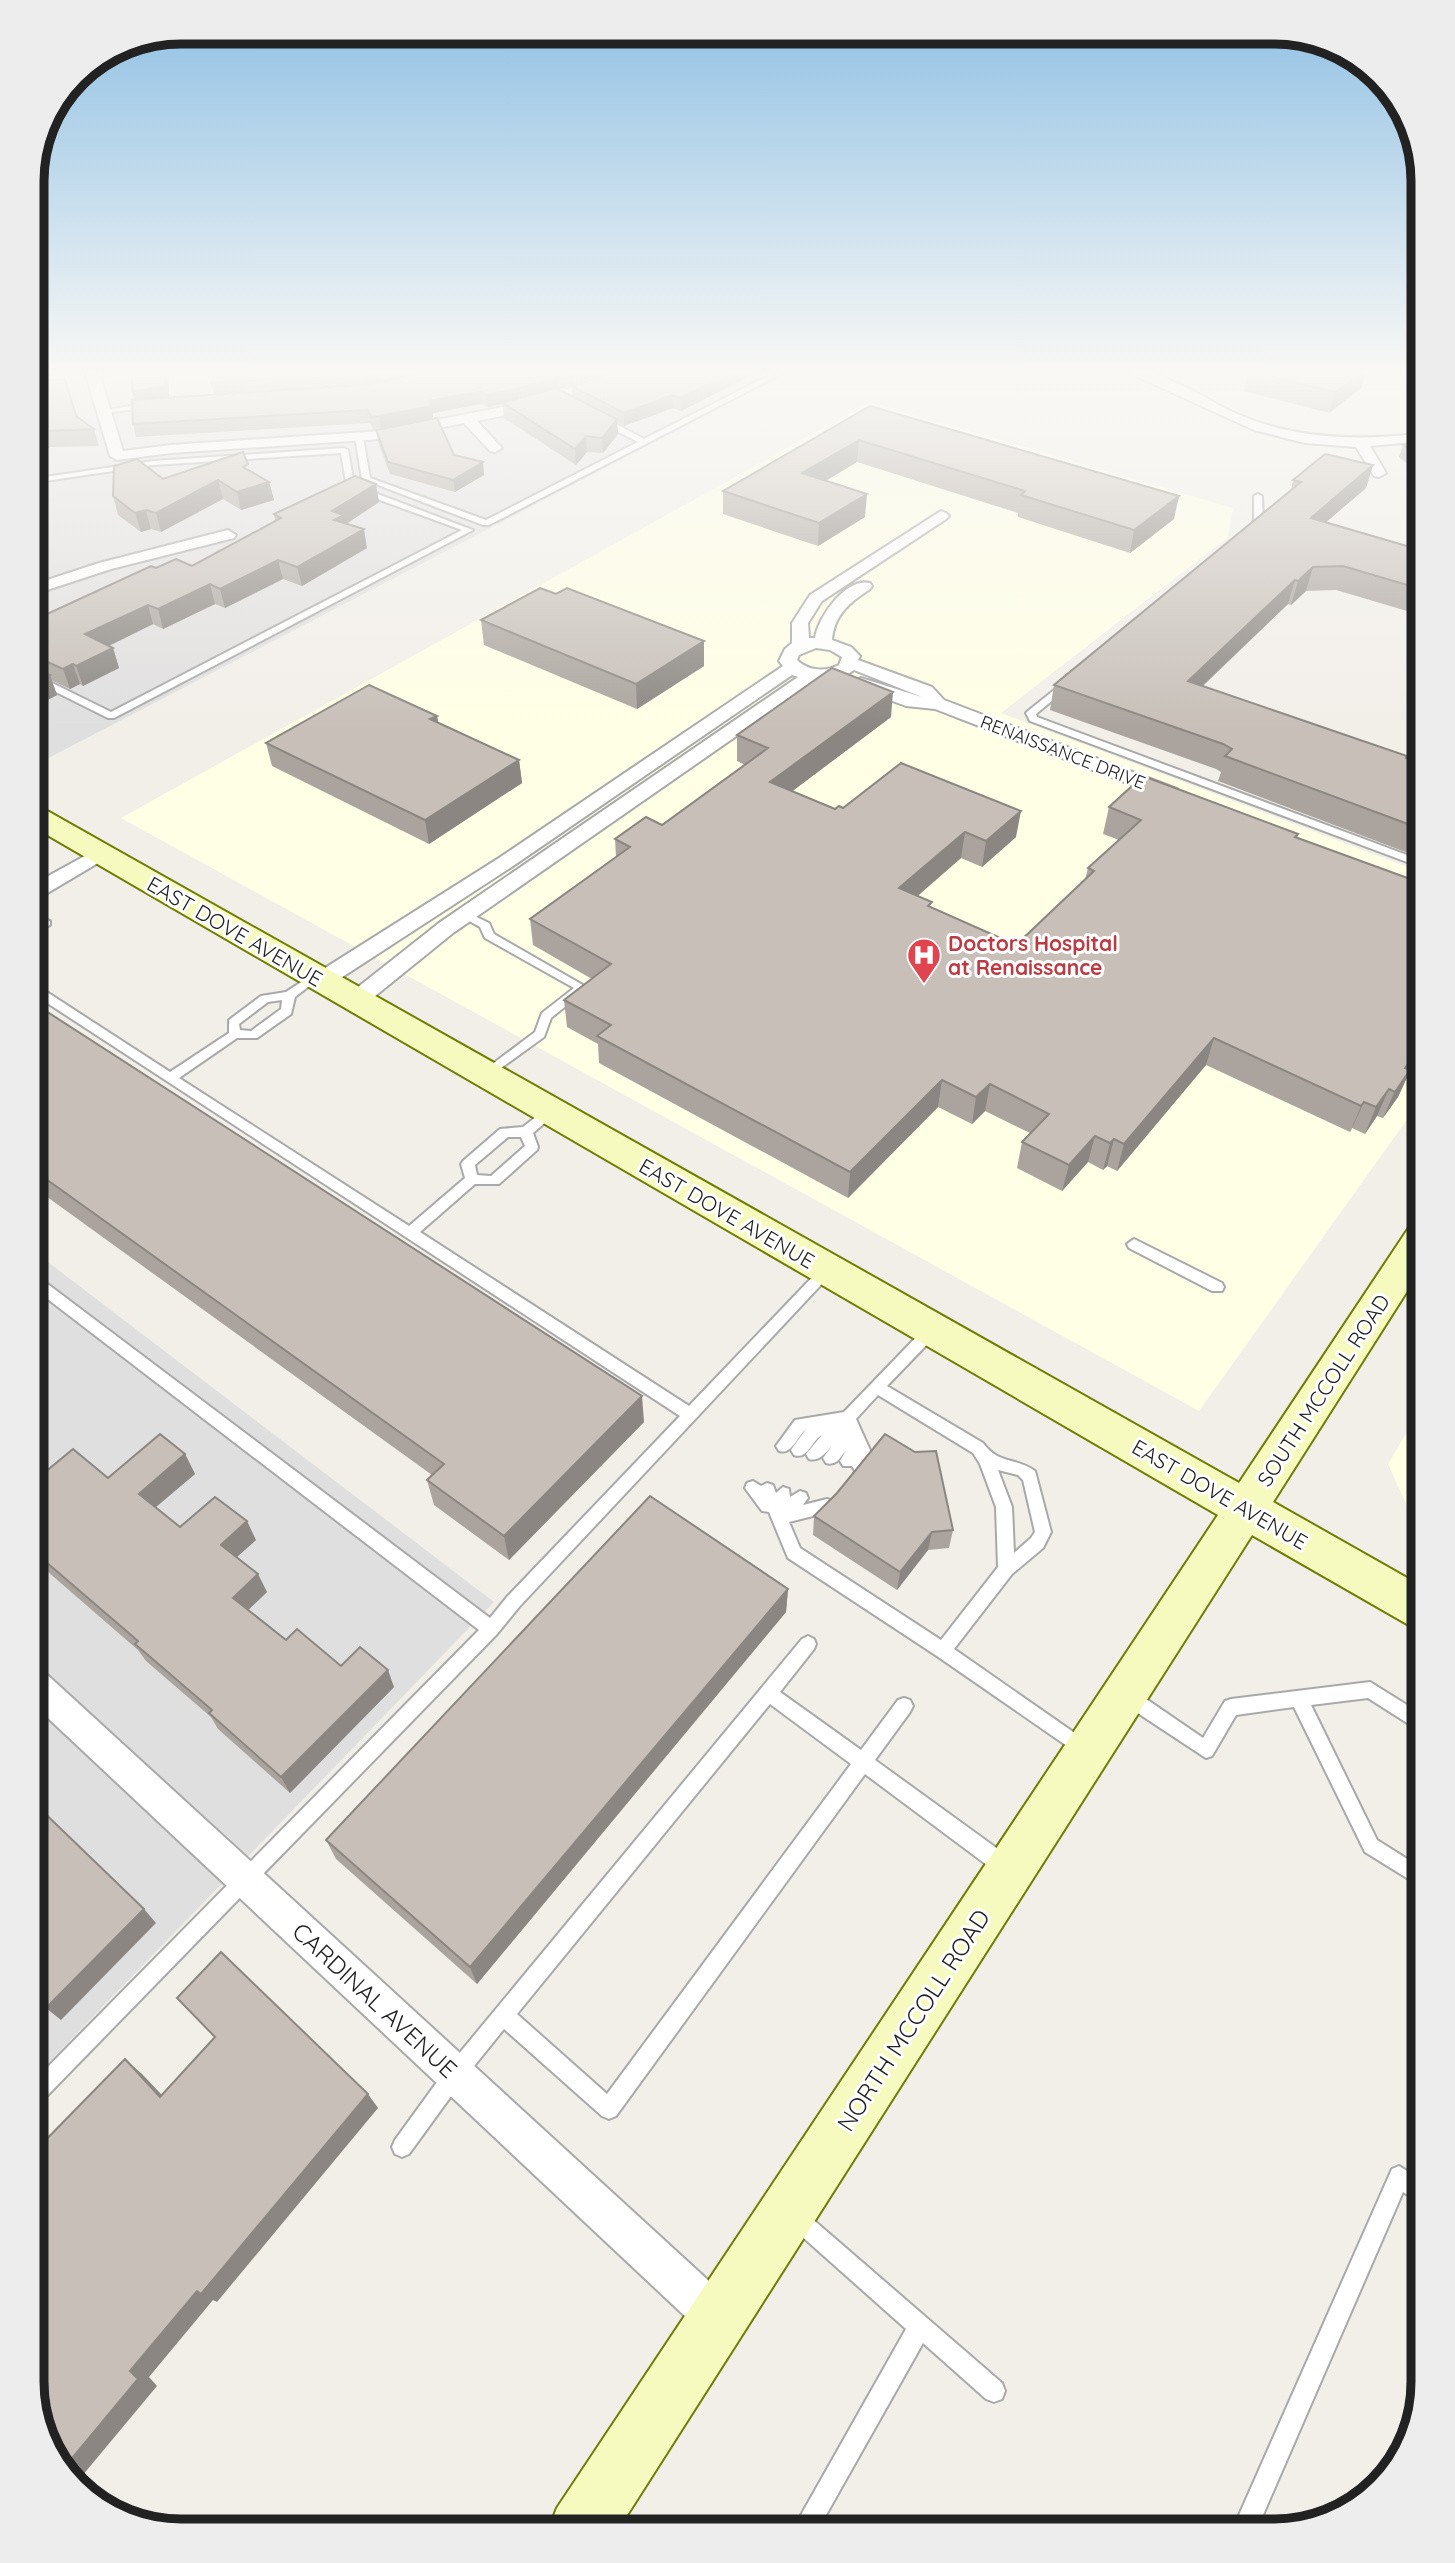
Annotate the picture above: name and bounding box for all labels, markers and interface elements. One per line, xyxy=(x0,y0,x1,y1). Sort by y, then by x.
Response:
street label: RENAISSANCE DRIVE xyxy=(977,710,1149,794)
street label: EAST DOVE AVENUE xyxy=(143,870,327,992)
place label: Doctors Hospital at Renaissance xyxy=(948,930,1118,980)
hospital icon: Doctors Hospital at Renaissance xyxy=(905,936,943,985)
street label: EAST DOVE AVENUE xyxy=(635,1152,819,1274)
street label: SOUTH MCCOLL ROAD xyxy=(1251,1289,1395,1491)
street label: EAST DOVE AVENUE xyxy=(1128,1433,1312,1555)
street label: NORTH MCCOLL ROAD xyxy=(830,1903,996,2137)
street label: CARDINAL AVENUE xyxy=(287,1916,463,2084)

